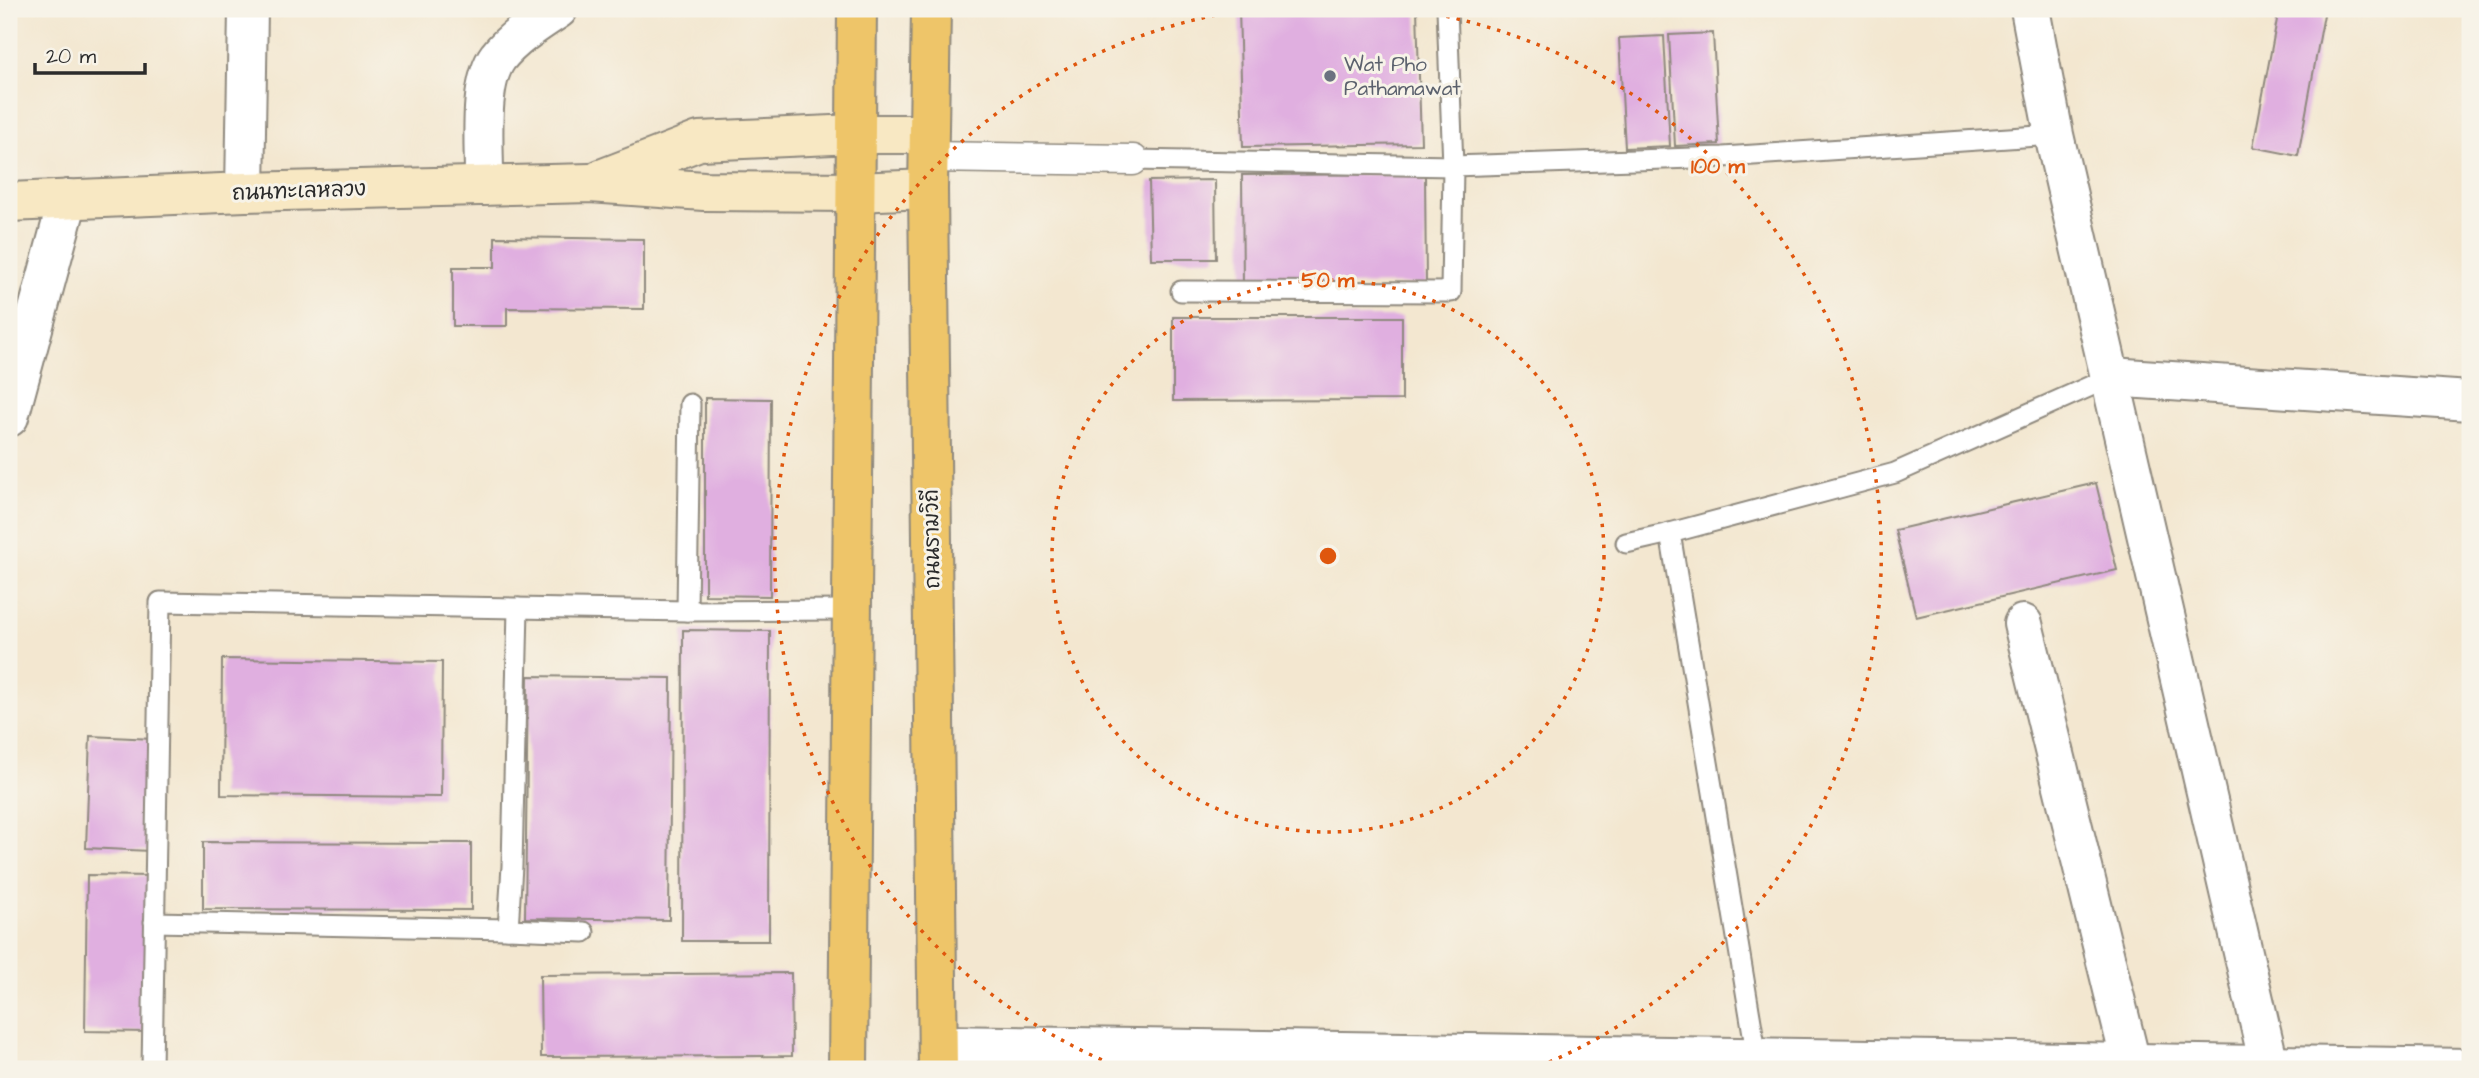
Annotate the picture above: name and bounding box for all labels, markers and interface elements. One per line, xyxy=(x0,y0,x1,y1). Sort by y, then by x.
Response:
scale bar xyxy=(35,32,145,76)
text: 20 m xyxy=(46,42,97,71)
place label: Wat Pho Pathamawat xyxy=(1344,50,1461,103)
marker: Wat Pho Pathamawat xyxy=(1322,68,1338,84)
text: 100 m xyxy=(1691,152,1746,181)
street label: ถนนทะเลหลวง xyxy=(231,174,367,208)
text: 50 m xyxy=(1302,266,1355,295)
street label: ถนนรามวิถี xyxy=(917,489,947,589)
centre of rings xyxy=(1316,544,1340,568)

